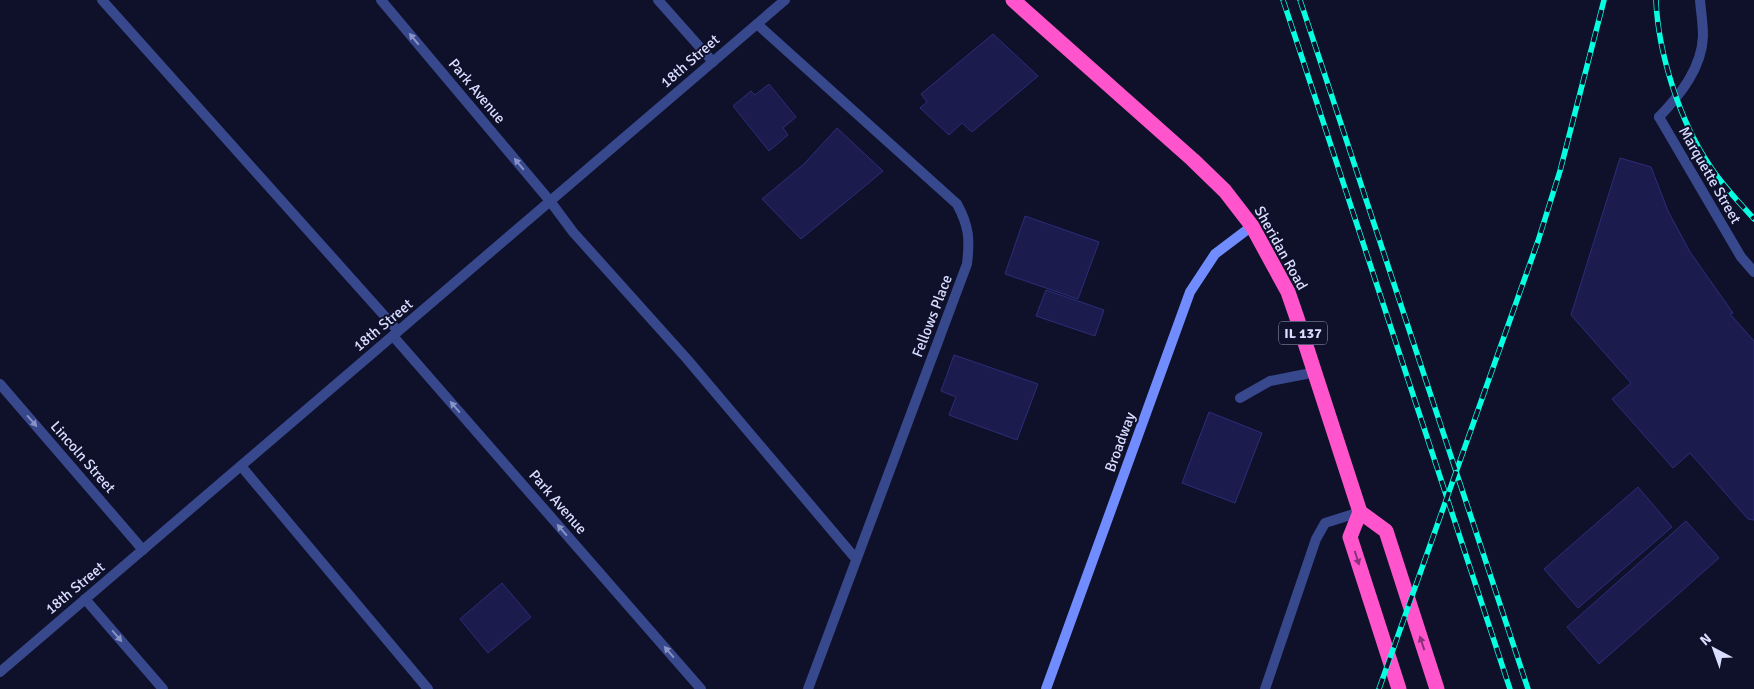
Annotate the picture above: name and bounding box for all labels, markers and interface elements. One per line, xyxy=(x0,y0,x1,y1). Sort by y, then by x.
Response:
street label: 18th Street xyxy=(657,31,723,91)
one-way arrow xyxy=(409,33,420,45)
street label: Park Avenue xyxy=(445,55,509,127)
street label: Marquette Street xyxy=(1675,123,1745,227)
one-way arrow xyxy=(513,157,524,170)
street label: Sheridan Road xyxy=(1251,203,1311,293)
street label: Fellows Place xyxy=(908,272,956,360)
street label: 18th Street xyxy=(350,295,416,355)
road number: IL 137 xyxy=(1279,322,1327,344)
one-way arrow xyxy=(449,402,461,414)
street label: Broadway xyxy=(1101,410,1139,474)
one-way arrow xyxy=(26,414,37,427)
street label: Lincoln Street xyxy=(47,417,119,497)
street label: Park Avenue xyxy=(525,466,591,538)
one-way arrow xyxy=(556,524,568,536)
one-way arrow xyxy=(1353,550,1361,565)
street label: 18th Street xyxy=(42,558,108,618)
north arrow xyxy=(1689,624,1739,674)
one-way arrow xyxy=(112,629,123,642)
text: N xyxy=(1697,630,1715,649)
one-way arrow xyxy=(1418,635,1425,650)
one-way arrow xyxy=(663,646,674,659)

